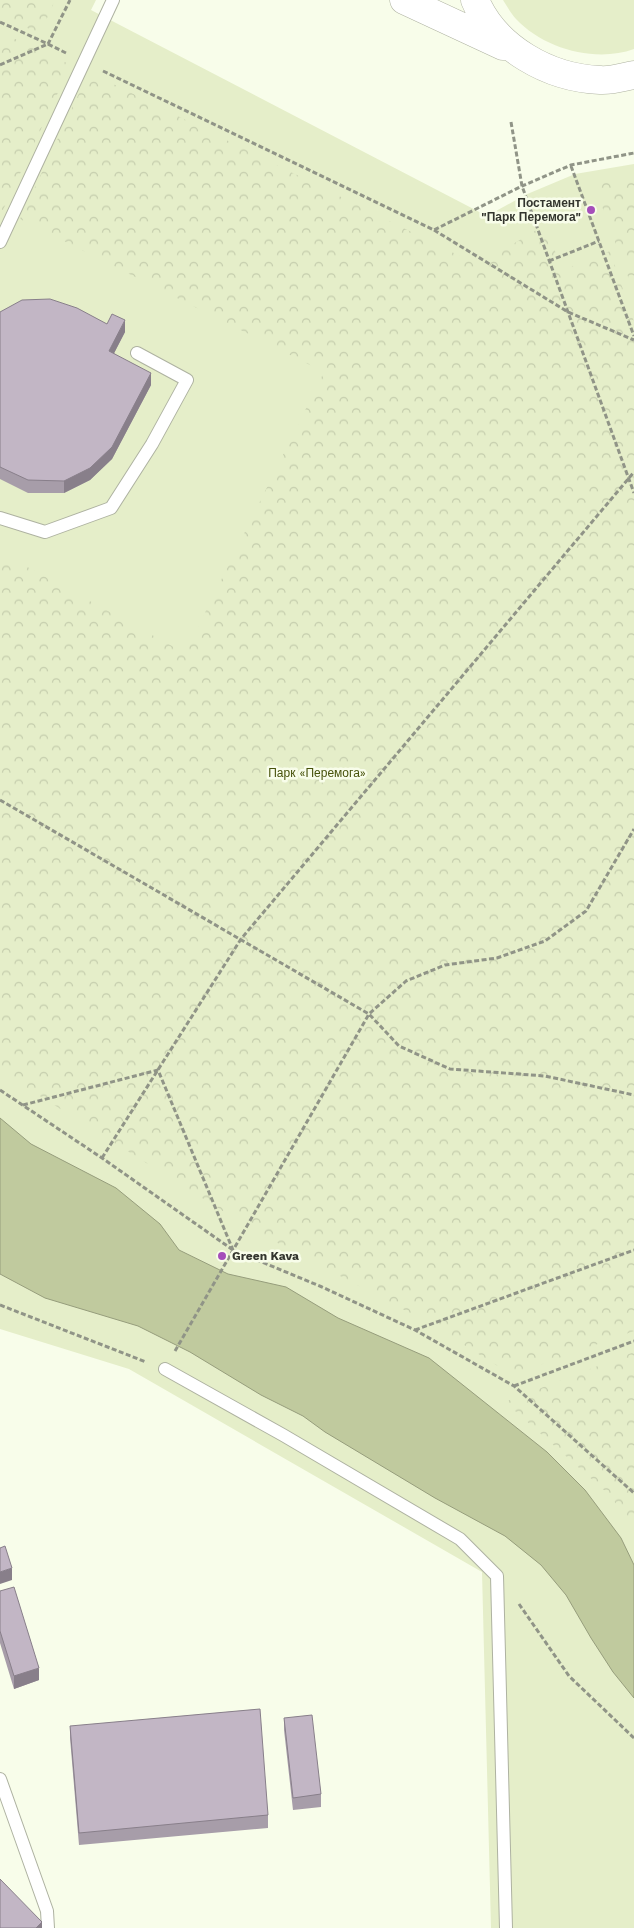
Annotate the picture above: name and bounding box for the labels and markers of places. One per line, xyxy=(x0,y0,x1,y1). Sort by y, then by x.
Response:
place label: Постамент "Парк Перемога" xyxy=(481,196,581,224)
marker: Постамент "Парк Перемога" xyxy=(585,204,597,216)
place label: Green Kava xyxy=(232,1249,299,1263)
marker: Green Kava xyxy=(216,1250,228,1262)

